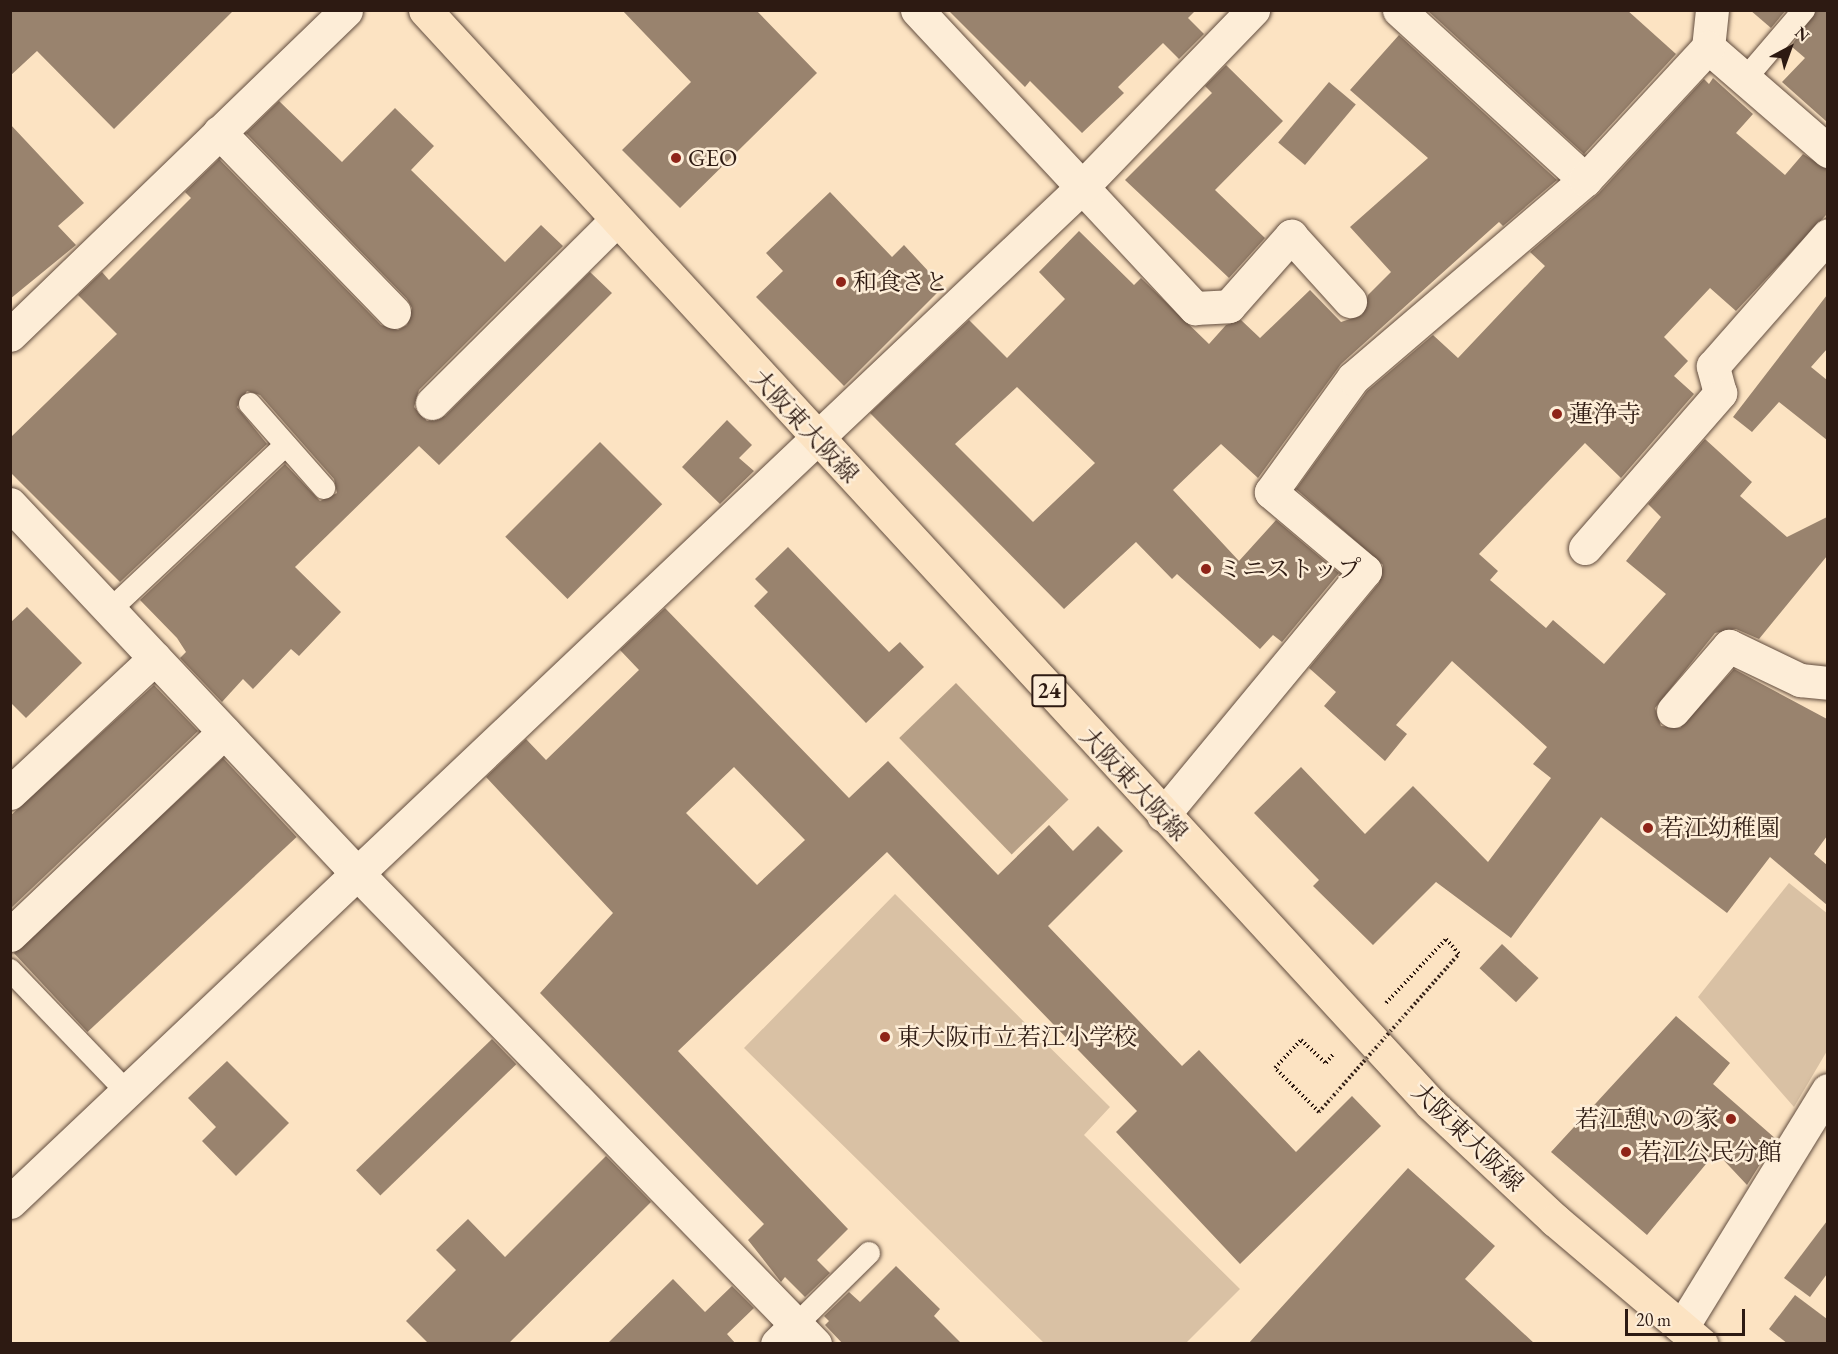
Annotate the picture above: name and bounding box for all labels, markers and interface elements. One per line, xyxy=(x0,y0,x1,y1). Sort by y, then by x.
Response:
north arrow xyxy=(1760,18,1820,78)
text: N xyxy=(1790,22,1814,46)
place label: GEO xyxy=(688,144,737,172)
marker: GEO xyxy=(669,151,683,165)
place label: 和食さと xyxy=(853,268,949,296)
marker: 和食さと xyxy=(834,275,848,289)
street label: 大阪東大阪線 xyxy=(745,364,865,488)
place label: 蓮浄寺 xyxy=(1569,400,1641,428)
marker: 蓮浄寺 xyxy=(1550,407,1564,421)
place label: ミニストップ xyxy=(1218,555,1362,583)
marker: ミニストップ xyxy=(1199,562,1213,576)
road number: 24 xyxy=(1031,672,1067,710)
street label: 大阪東大阪線 xyxy=(1074,722,1194,846)
place label: 若江幼稚園 xyxy=(1660,814,1780,842)
marker: 若江幼稚園 xyxy=(1641,821,1655,835)
place label: 東大阪市立若江小学校 xyxy=(897,1023,1137,1051)
marker: 東大阪市立若江小学校 xyxy=(878,1030,892,1044)
street label: 大阪東大阪線 xyxy=(1406,1077,1530,1197)
place label: 若江憩いの家 xyxy=(1575,1105,1719,1133)
marker: 若江憩いの家 xyxy=(1724,1112,1738,1126)
place label: 若江公民分館 xyxy=(1638,1138,1782,1166)
marker: 若江公民分館 xyxy=(1619,1145,1633,1159)
scale bar xyxy=(1628,1297,1748,1335)
text: 20 m xyxy=(1636,1308,1671,1331)

